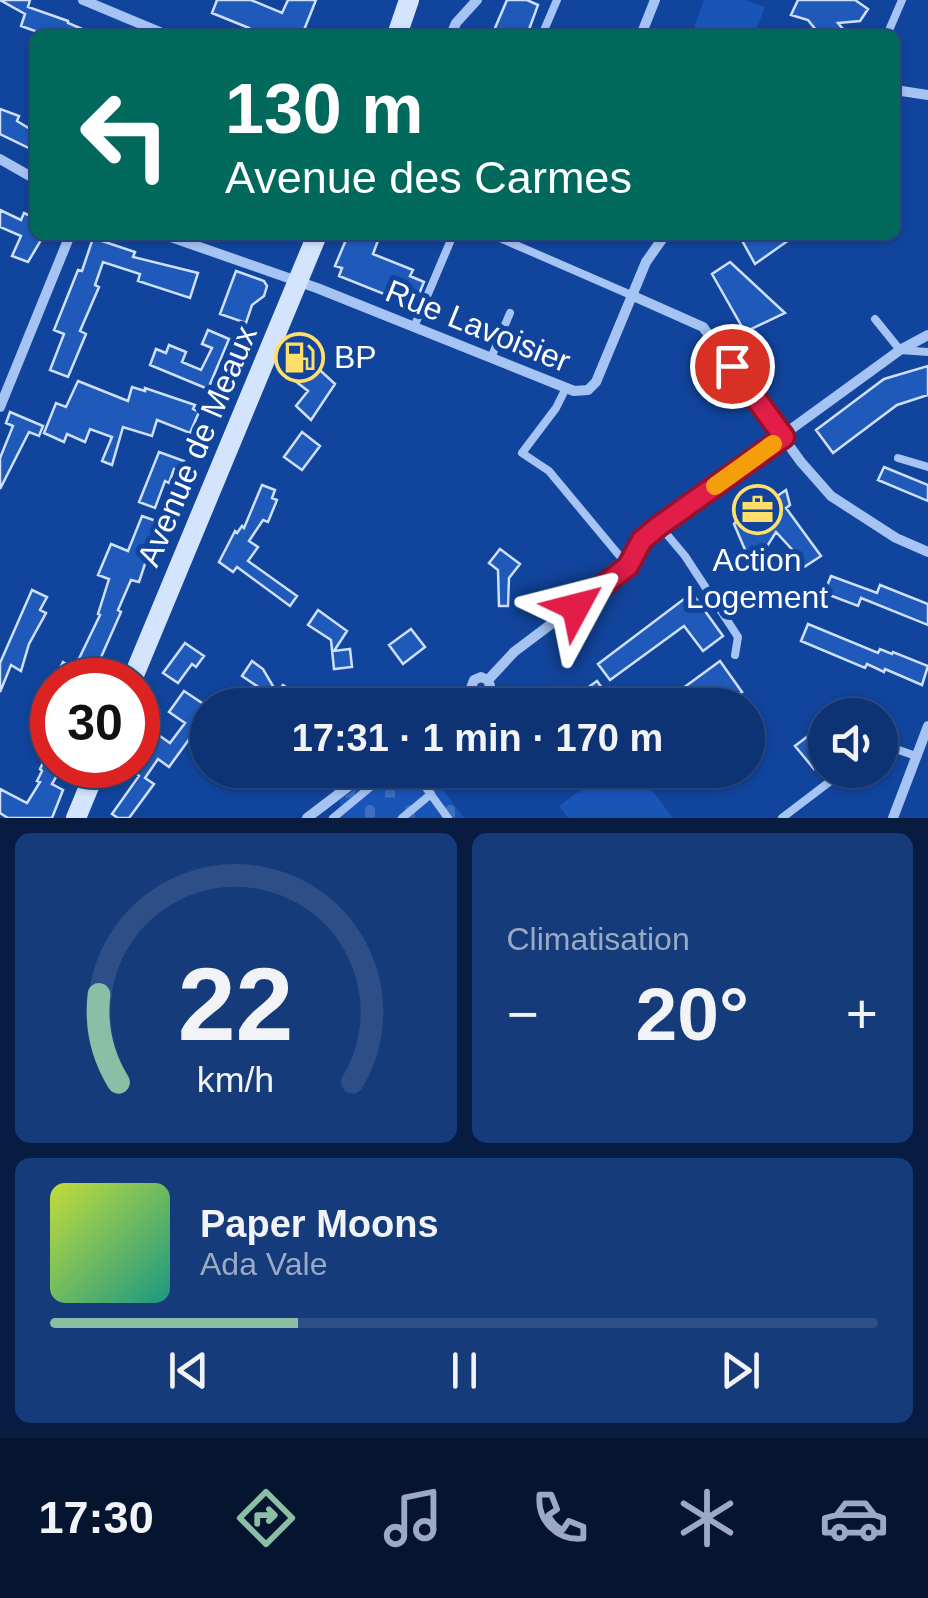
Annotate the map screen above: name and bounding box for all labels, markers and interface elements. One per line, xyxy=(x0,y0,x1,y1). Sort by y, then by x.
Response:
icon: left xyxy=(60,70,190,200)
text: 130 m xyxy=(225,70,423,148)
text: Avenue des Carmes xyxy=(225,152,632,203)
street label: Rue Lavoisier xyxy=(381,273,576,379)
street label: Avenue de Meaux xyxy=(130,321,264,571)
pin xyxy=(690,324,775,409)
fuel station icon: BP xyxy=(273,331,325,383)
place label: BP xyxy=(334,339,377,375)
icon: arrive xyxy=(705,339,760,394)
office icon: Action Logement xyxy=(731,484,783,536)
place label: Action Logement xyxy=(686,542,828,615)
position arrow xyxy=(524,555,628,659)
speed limit sign: 30 xyxy=(30,658,160,788)
map controls xyxy=(808,698,898,788)
button: sound xyxy=(808,698,898,788)
text: 17:31 · 1 min · 170 m xyxy=(292,717,663,759)
text: Climatisation xyxy=(507,921,690,957)
text: 22 xyxy=(178,946,294,1062)
text: 20° xyxy=(636,972,749,1056)
text: − xyxy=(507,983,539,1045)
text: + xyxy=(846,983,878,1045)
text: km/h xyxy=(197,1060,274,1100)
text: Paper Moons xyxy=(200,1203,439,1245)
text: Ada Vale xyxy=(200,1246,328,1282)
icon: previous xyxy=(161,1343,216,1398)
icon: pause xyxy=(437,1343,492,1398)
icon: next xyxy=(713,1343,768,1398)
icon: directions xyxy=(231,1483,301,1553)
icon: music xyxy=(378,1483,448,1553)
icon: phone xyxy=(525,1483,595,1553)
icon: climate xyxy=(672,1483,742,1553)
icon: car xyxy=(819,1483,889,1553)
text: 17:30 xyxy=(39,1492,154,1543)

